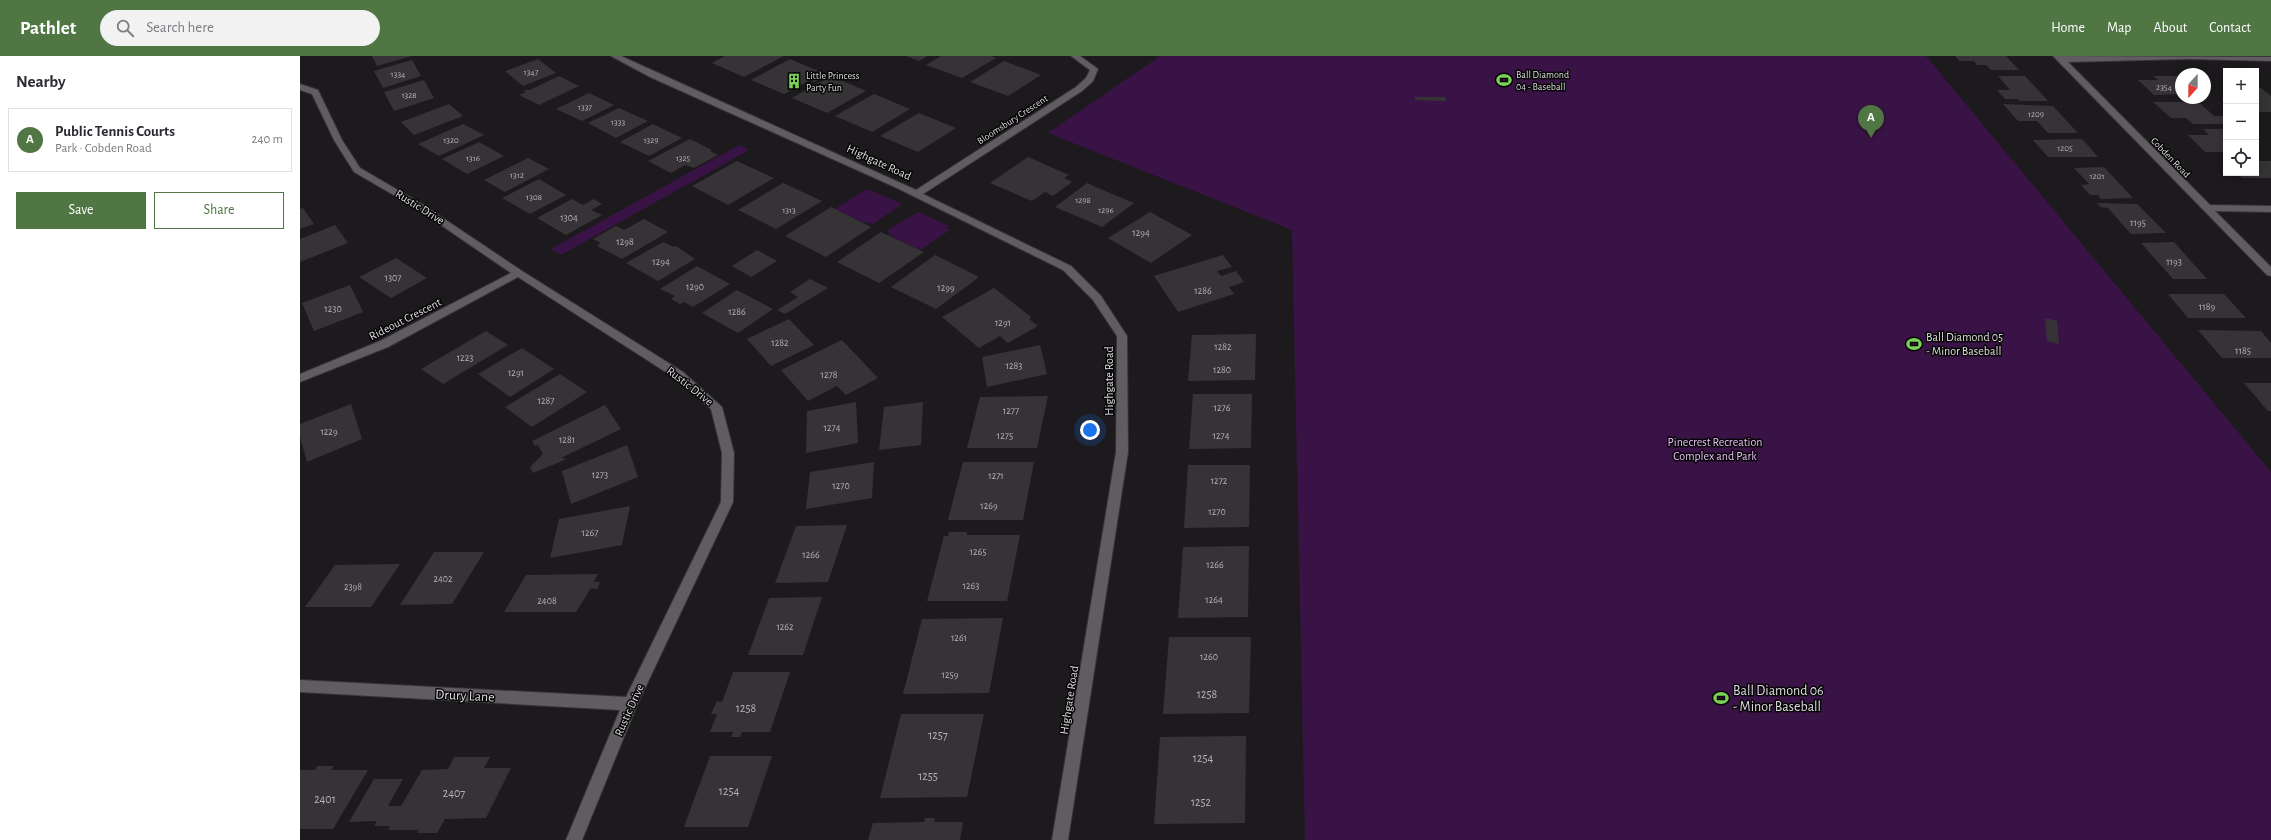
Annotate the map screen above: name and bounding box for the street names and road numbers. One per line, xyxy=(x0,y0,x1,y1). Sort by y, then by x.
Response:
street label: Bloomsbury Crescent xyxy=(975,93,1050,146)
street label: Cobden Road xyxy=(2149,136,2192,180)
street label: Highgate Road xyxy=(845,142,913,182)
street label: Rustic Drive xyxy=(393,187,447,227)
street label: Rideout Crescent xyxy=(367,296,443,342)
street label: Highgate Road xyxy=(1103,346,1115,416)
street label: Rustic Drive xyxy=(665,364,715,408)
street label: Highgate Road xyxy=(1058,665,1080,735)
street label: Rustic Drive xyxy=(612,682,646,738)
street label: Drury Lane xyxy=(435,687,495,705)

